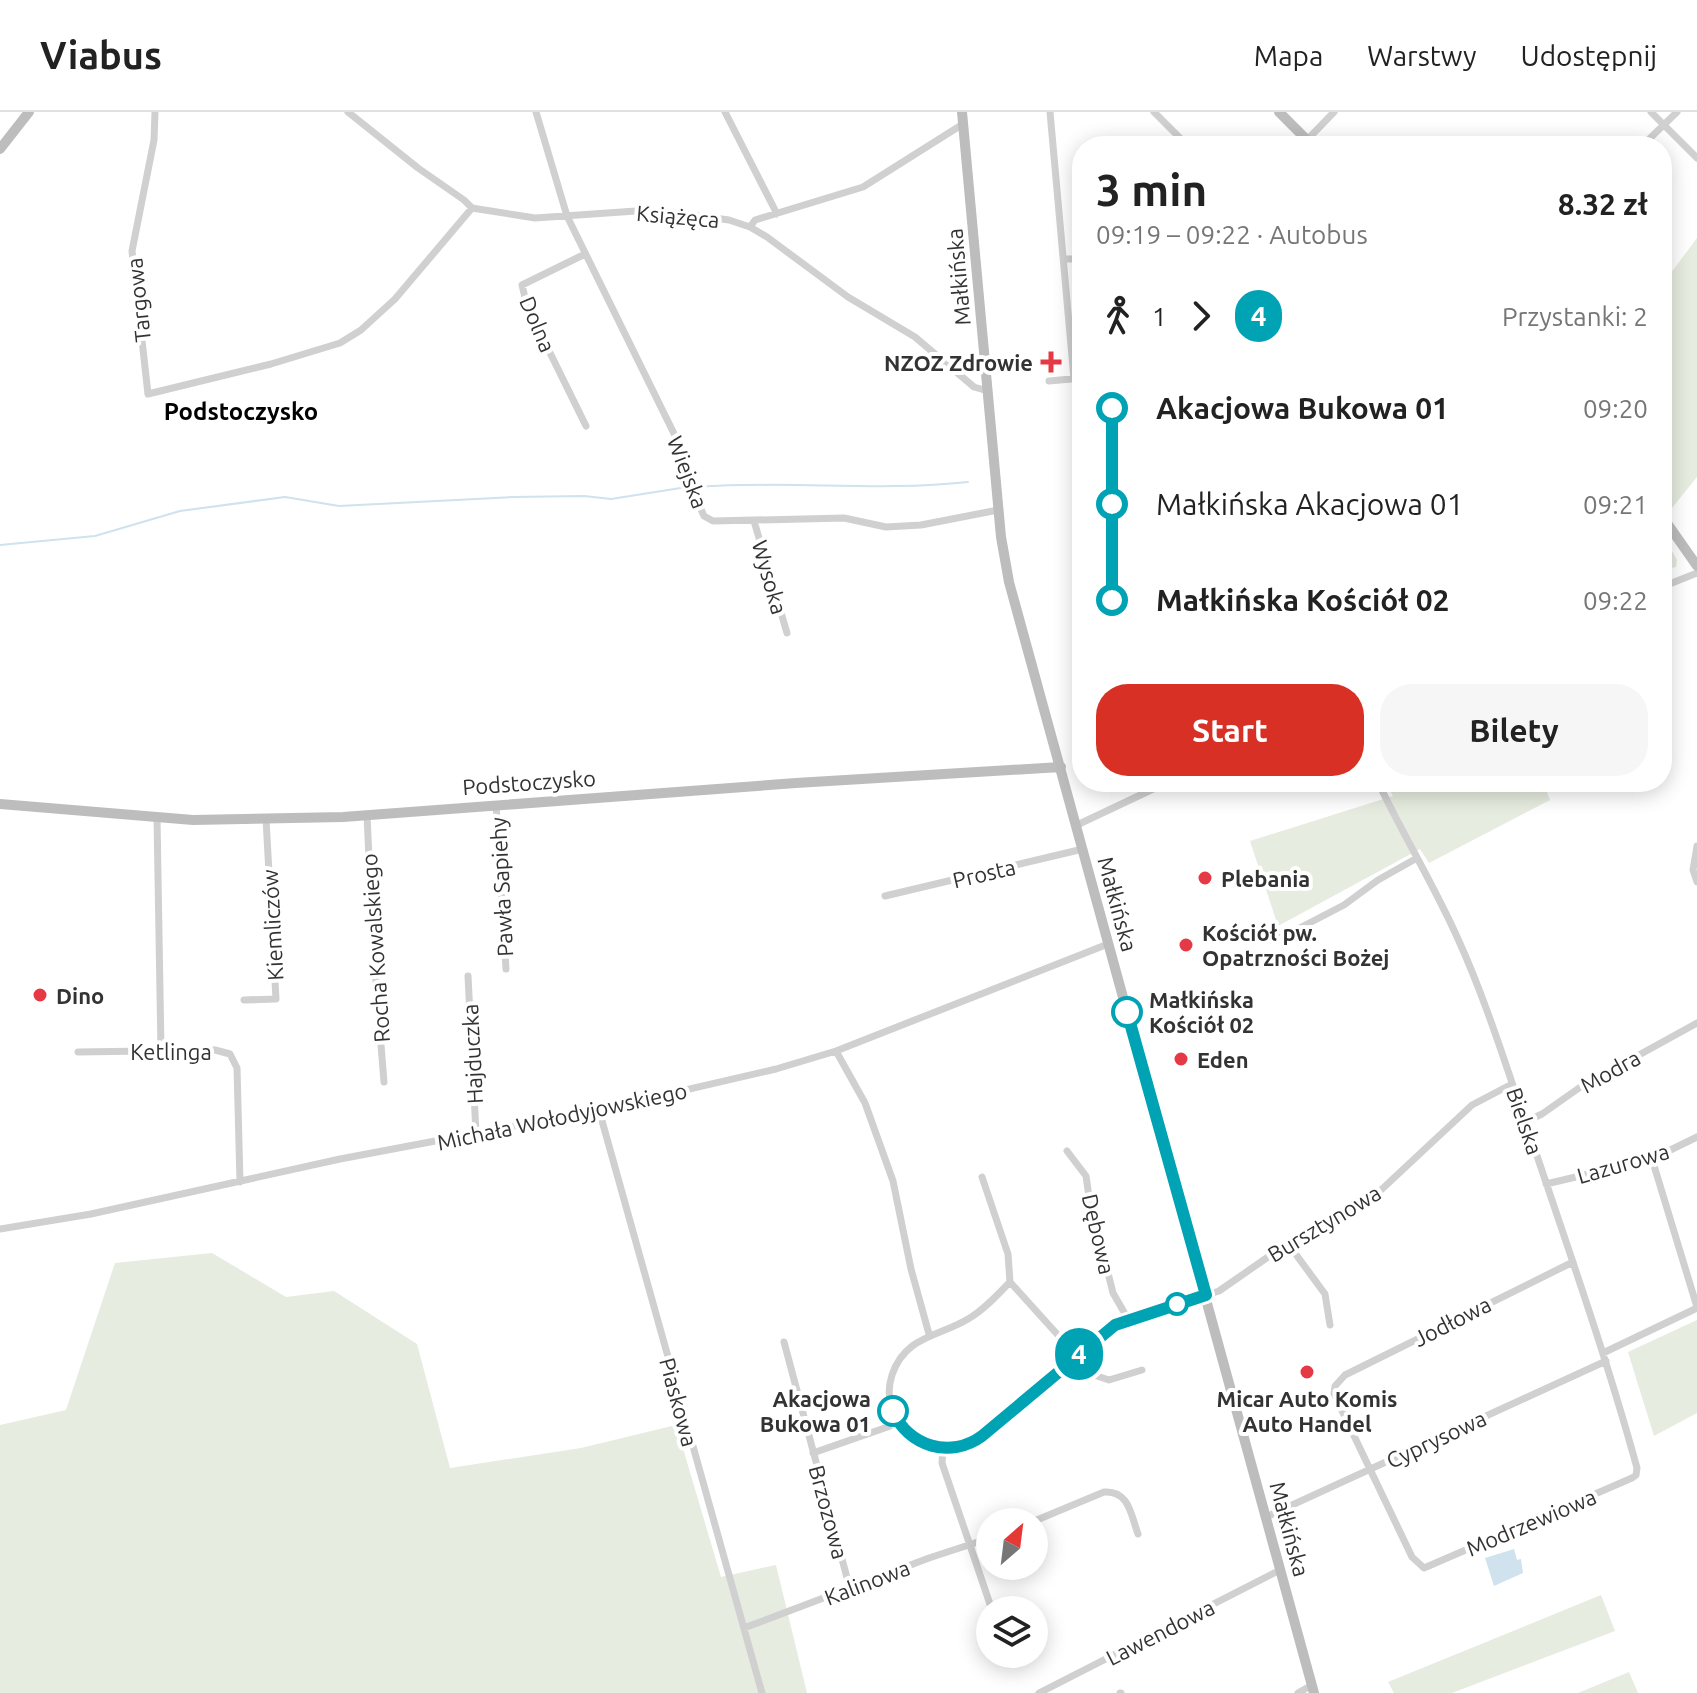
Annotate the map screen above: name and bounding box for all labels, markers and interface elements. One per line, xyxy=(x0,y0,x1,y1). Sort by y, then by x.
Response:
text: Viabus xyxy=(40,34,162,76)
text: Mapa xyxy=(1254,40,1323,71)
text: Warstwy xyxy=(1367,40,1477,71)
text: Udostępnij xyxy=(1521,40,1657,71)
text: 3 min xyxy=(1096,165,1207,214)
text: 8.32 zł xyxy=(1558,187,1648,221)
street label: Książęca xyxy=(635,200,721,232)
text: 09:19 – 09:22 · Autobus xyxy=(1096,220,1368,249)
street label: Małkińska xyxy=(941,227,975,327)
street label: Targowa xyxy=(121,256,155,344)
street label: Dolna xyxy=(515,292,561,356)
icon: walk xyxy=(1096,294,1140,338)
icon: forward xyxy=(1179,294,1223,338)
text: 4 xyxy=(1251,300,1266,331)
text: 1 xyxy=(1152,302,1167,331)
text: Przystanki: 2 xyxy=(1502,302,1648,331)
place label: NZOZ Zdrowie xyxy=(884,350,1033,375)
marker: NZOZ Zdrowie xyxy=(1040,351,1062,373)
text: Akacjowa Bukowa 01 xyxy=(1156,391,1449,425)
text: 09:20 xyxy=(1583,394,1648,423)
district label: Podstoczysko xyxy=(164,398,318,425)
street label: Wiejska xyxy=(663,432,713,512)
text: Małkińska Akacjowa 01 xyxy=(1156,487,1464,521)
text: 09:21 xyxy=(1583,490,1648,519)
street label: Wysoka xyxy=(748,537,792,617)
text: Małkińska Kościół 02 xyxy=(1156,583,1450,617)
text: 09:22 xyxy=(1583,586,1648,615)
button: Start xyxy=(1096,684,1364,776)
button: Bilety xyxy=(1380,684,1648,776)
street label: Podstoczysko xyxy=(461,765,597,799)
street label: Pawła Sapiehy xyxy=(485,816,517,957)
street label: Rocha Kowalskiego xyxy=(356,853,394,1043)
street label: Prosta xyxy=(950,854,1018,892)
street label: Małkińska xyxy=(1093,854,1143,954)
place label: Plebania xyxy=(1221,866,1310,891)
street label: Kiemliczów xyxy=(257,869,287,981)
marker: Plebania xyxy=(1196,869,1214,887)
place label: Kościół pw. Opatrzności Bożej xyxy=(1202,920,1389,970)
marker: Kościół pw. Opatrzności Bożej xyxy=(1177,936,1195,954)
place label: Dino xyxy=(56,983,104,1008)
marker: Dino xyxy=(31,986,49,1004)
place label: Małkińska Kościół 02 xyxy=(1149,987,1254,1037)
marker: Małkińska Kościół 02 xyxy=(1112,997,1142,1027)
street label: Hajduczka xyxy=(457,1003,487,1105)
street label: Ketlinga xyxy=(130,1039,212,1064)
street label: Modra xyxy=(1576,1044,1644,1098)
place label: Eden xyxy=(1197,1047,1249,1072)
marker: Eden xyxy=(1172,1050,1190,1068)
street label: Michała Wołodyjowskiego xyxy=(435,1077,689,1155)
street label: Bielska xyxy=(1502,1084,1548,1158)
street label: Lazurowa xyxy=(1574,1138,1672,1188)
street label: Bursztynowa xyxy=(1263,1179,1385,1267)
street label: Dębowa xyxy=(1078,1191,1120,1277)
street label: Jodłowa xyxy=(1409,1291,1495,1351)
unlabelled marker xyxy=(1166,1293,1188,1315)
line badge: 4 xyxy=(1053,1328,1105,1380)
text: 4 xyxy=(1071,1338,1087,1369)
street label: Piaskowa xyxy=(655,1355,703,1449)
marker: Micar Auto Komis Auto Handel xyxy=(1298,1363,1316,1381)
place label: Akacjowa Bukowa 01 xyxy=(760,1386,871,1436)
place label: Micar Auto Komis Auto Handel xyxy=(1217,1386,1397,1436)
marker: Akacjowa Bukowa 01 xyxy=(878,1396,908,1426)
street label: Cyprysowa xyxy=(1382,1405,1490,1473)
street label: Brzozowa xyxy=(805,1462,853,1562)
street label: Małkińska xyxy=(1265,1479,1315,1579)
street label: Modrzewiowa xyxy=(1462,1483,1600,1561)
north arrow xyxy=(976,1508,1048,1580)
map controls xyxy=(976,1508,1048,1668)
street label: Kalinowa xyxy=(821,1554,913,1610)
street label: Lawendowa xyxy=(1102,1594,1218,1670)
button: layers xyxy=(976,1596,1048,1668)

